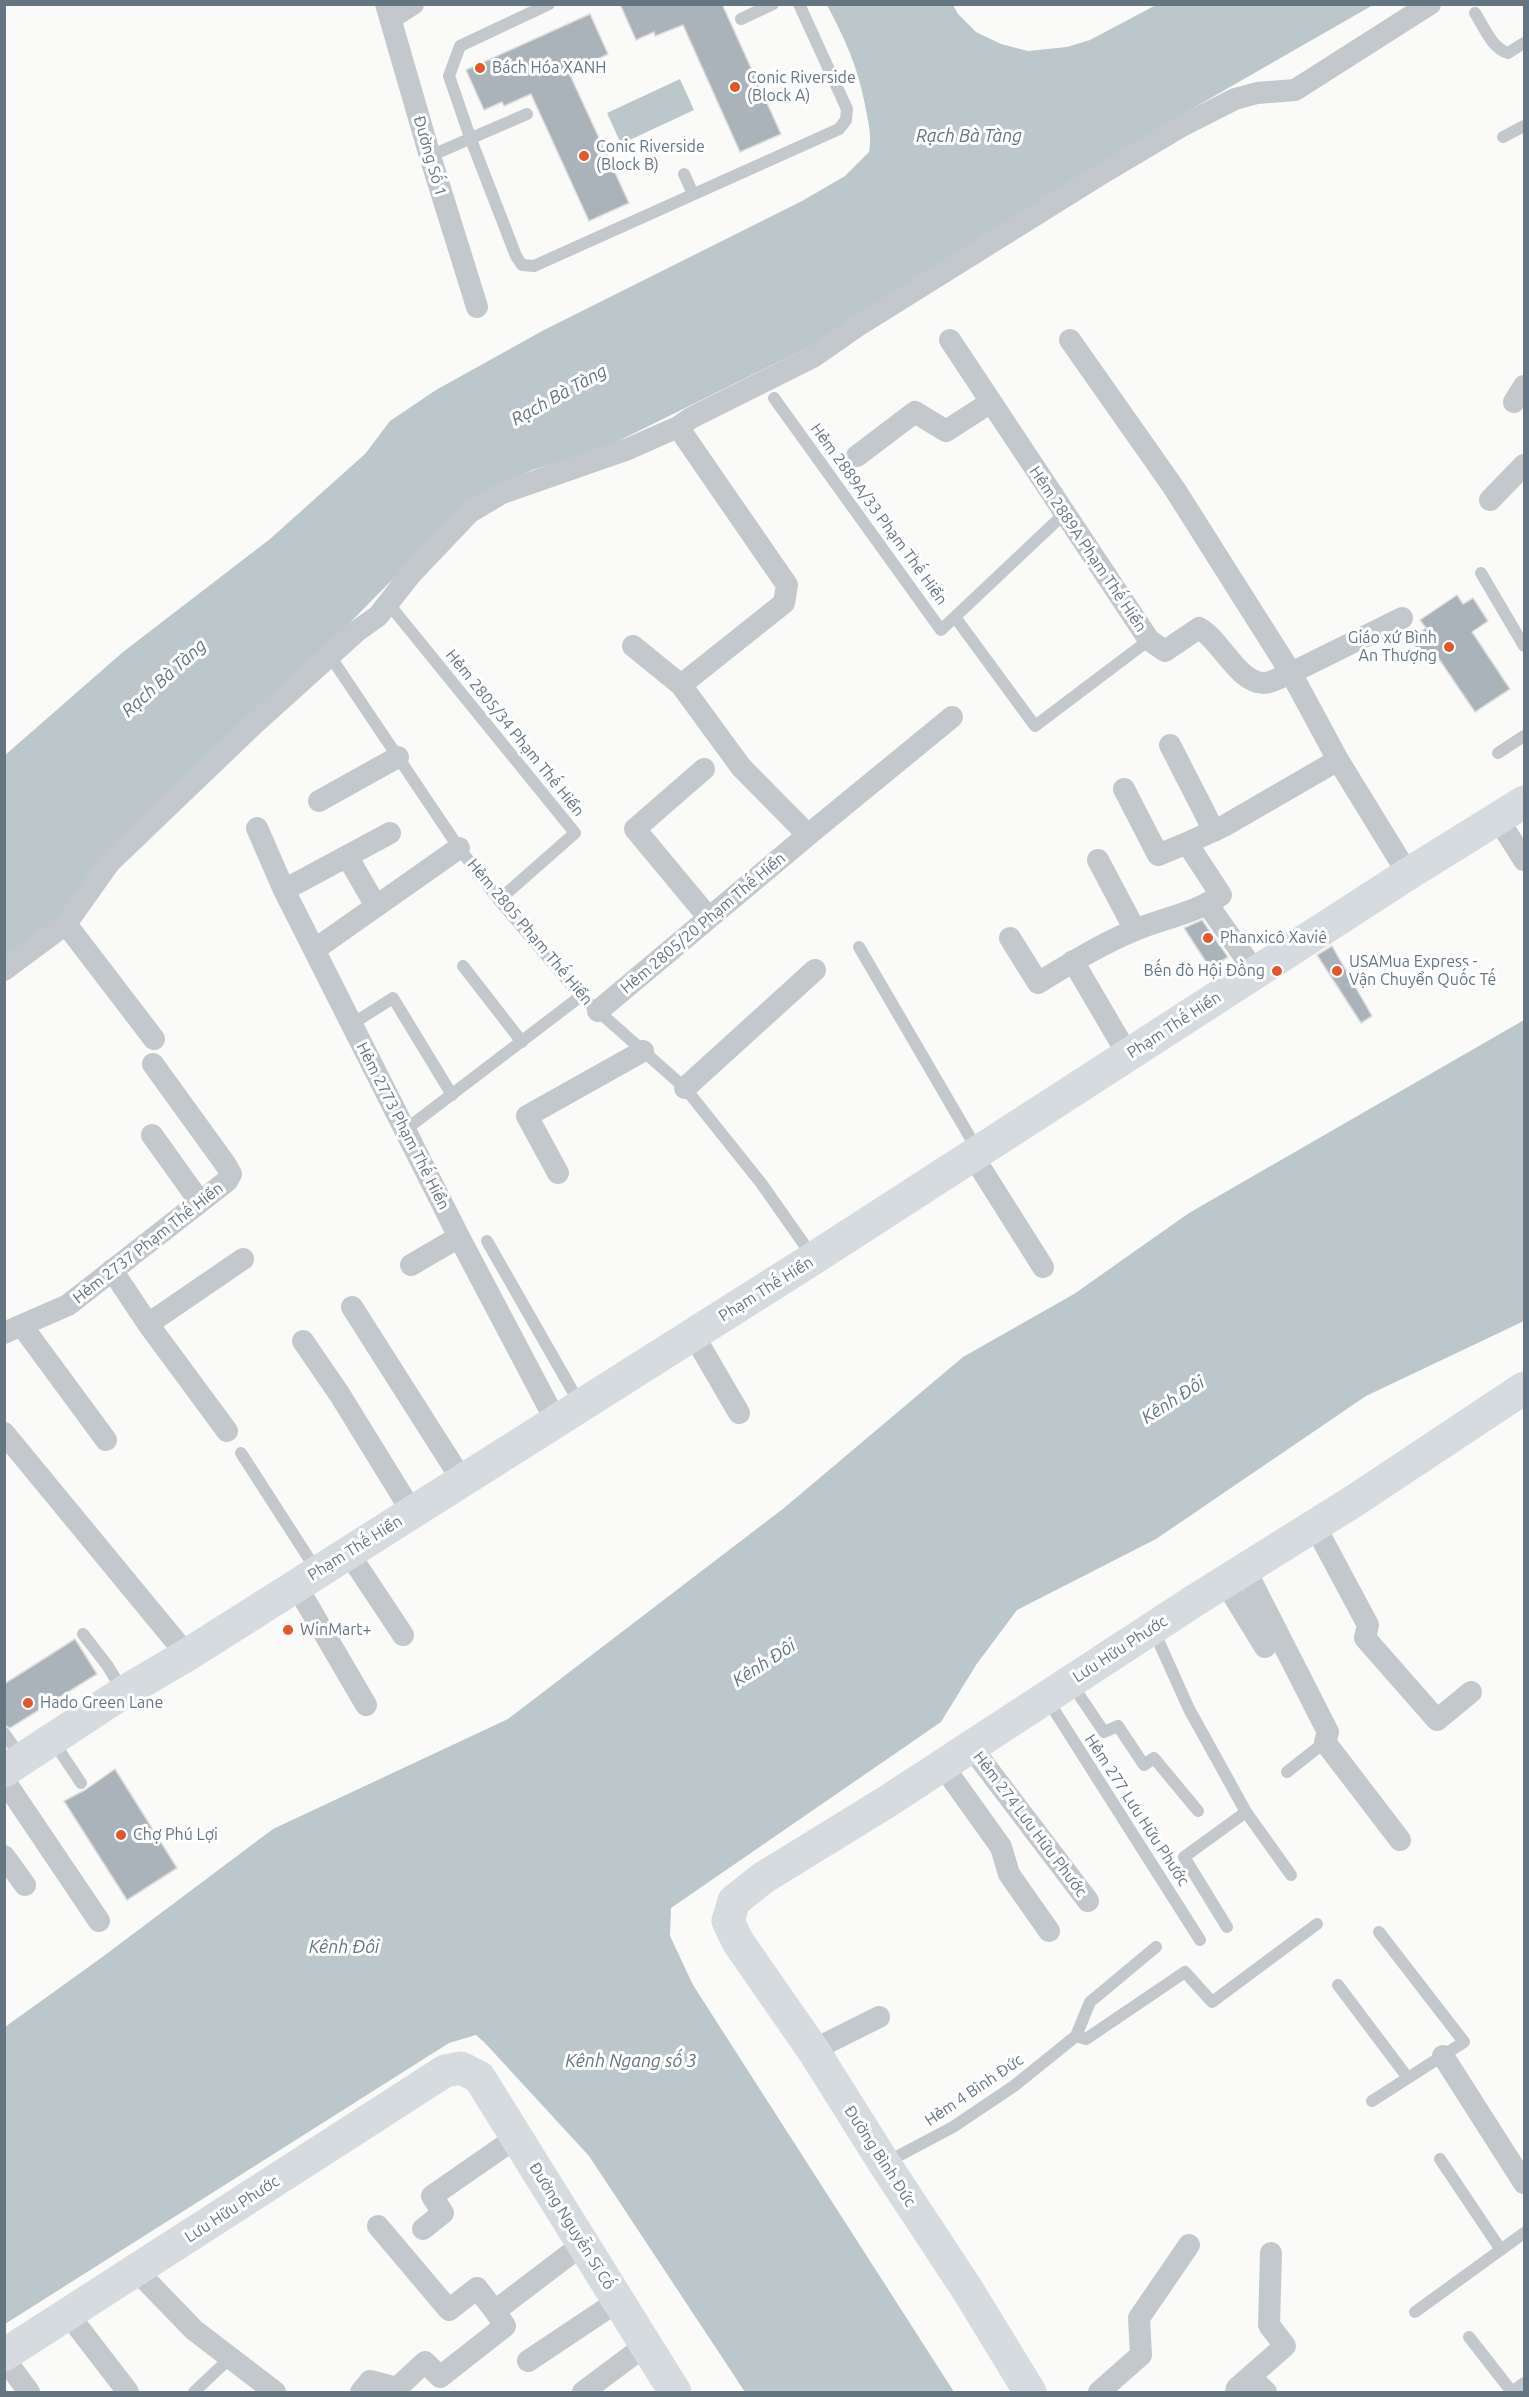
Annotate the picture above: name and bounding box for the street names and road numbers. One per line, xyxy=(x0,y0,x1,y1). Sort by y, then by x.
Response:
street label: Đường Số 1 xyxy=(409,114,451,198)
street label: Hẻm 2889A/33 Phạm Thế Hiển xyxy=(807,419,951,609)
street label: Hẻm 2889A Phạm Thế Hiển xyxy=(1025,463,1151,635)
street label: Hẻm 2805/34 Phạm Thế Hiển xyxy=(442,646,588,820)
street label: Hẻm 2805/20 Phạm Thế Hiển xyxy=(617,848,789,998)
street label: Hẻm 2805 Phạm Thế Hiển xyxy=(463,855,597,1009)
street label: Phạm Thế Hiển xyxy=(1123,988,1225,1062)
street label: Hẻm 2773 Phạm Thế Hiển xyxy=(352,1039,454,1213)
street label: Hẻm 2737 Phạm Thế Hiển xyxy=(69,1178,227,1308)
street label: Phạm Thế Hiển xyxy=(715,1252,817,1326)
street label: Phạm Thế Hiển xyxy=(304,1511,406,1585)
street label: Lưu Hữu Phước xyxy=(1069,1611,1171,1687)
street label: Hẻm 277 Lưu Hữu Phước xyxy=(1081,1731,1193,1889)
street label: Hẻm 274 Lưu Hữu Phước xyxy=(969,1748,1091,1900)
street label: Hẻm 4 Bình Đức xyxy=(921,2050,1027,2130)
street label: Đường Bình Đức xyxy=(840,2102,920,2210)
street label: Đường Nguyễn Sĩ Cố xyxy=(525,2159,619,2293)
street label: Lưu Hữu Phước xyxy=(181,2171,283,2247)

